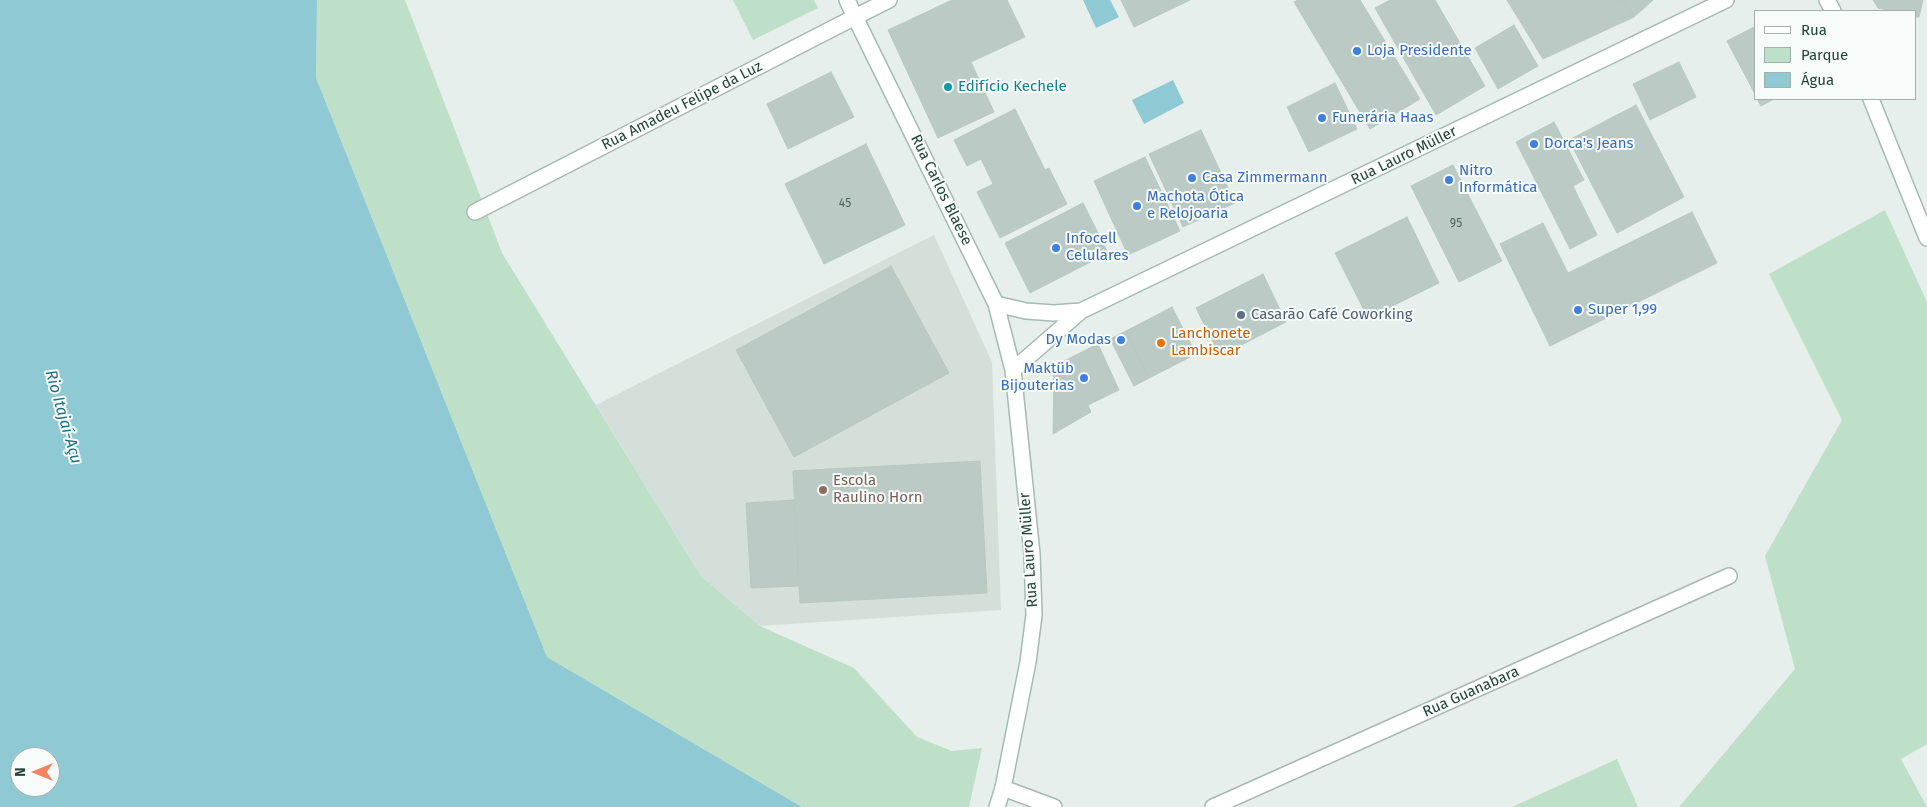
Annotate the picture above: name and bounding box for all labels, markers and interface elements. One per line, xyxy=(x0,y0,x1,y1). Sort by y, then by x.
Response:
legend xyxy=(1754,10,1917,100)
text: Rua xyxy=(1801,21,1827,39)
place label: Loja Presidente xyxy=(1367,42,1472,60)
marker: Loja Presidente xyxy=(1351,45,1363,57)
text: Parque xyxy=(1801,46,1848,64)
street label: Rua Amadeu Felipe da Luz xyxy=(599,58,765,154)
text: Água xyxy=(1801,71,1834,89)
place label: Edifício Kechele xyxy=(958,78,1067,96)
marker: Edifício Kechele xyxy=(942,81,954,93)
place label: Funerária Haas xyxy=(1332,109,1433,127)
marker: Funerária Haas xyxy=(1316,112,1328,124)
street label: Rua Lauro Müller xyxy=(1348,123,1460,189)
street label: Rua Carlos Blaese xyxy=(906,132,976,248)
place label: Dorca's Jeans xyxy=(1544,135,1633,153)
marker: Dorca's Jeans xyxy=(1528,138,1540,150)
place label: Nitro Informática xyxy=(1459,162,1537,197)
place label: Casa Zimmermann xyxy=(1202,169,1328,187)
marker: Casa Zimmermann xyxy=(1186,172,1198,184)
marker: Nitro Informática xyxy=(1443,174,1455,186)
place label: Machota Ótica e Relojoaria xyxy=(1147,188,1244,223)
house number: 45 xyxy=(839,197,851,211)
marker: Machota Ótica e Relojoaria xyxy=(1131,200,1143,212)
house number: 95 xyxy=(1450,217,1462,231)
place label: Infocell Celulares xyxy=(1066,230,1128,265)
marker: Infocell Celulares xyxy=(1050,242,1062,254)
place label: Super 1,99 xyxy=(1588,301,1657,319)
marker: Super 1,99 xyxy=(1572,304,1584,316)
place label: Casarão Café Coworking xyxy=(1251,306,1413,324)
marker: Casarão Café Coworking xyxy=(1235,309,1247,321)
place label: Lanchonete Lambiscar xyxy=(1171,325,1250,360)
place label: Dy Modas xyxy=(1046,331,1111,349)
marker: Dy Modas xyxy=(1115,334,1127,346)
marker: Lanchonete Lambiscar xyxy=(1155,337,1167,349)
place label: Maktüb Bijouterias xyxy=(1001,360,1074,395)
water label: Rio Itajaí-Açu xyxy=(40,368,86,466)
marker: Maktüb Bijouterias xyxy=(1078,372,1090,384)
place label: Escola Raulino Horn xyxy=(833,472,923,507)
marker: Escola Raulino Horn xyxy=(817,484,829,496)
street label: Rua Lauro Müller xyxy=(1016,492,1042,608)
street label: Rua Guanabara xyxy=(1420,663,1522,721)
north arrow xyxy=(10,747,60,797)
text: N xyxy=(12,767,29,777)

